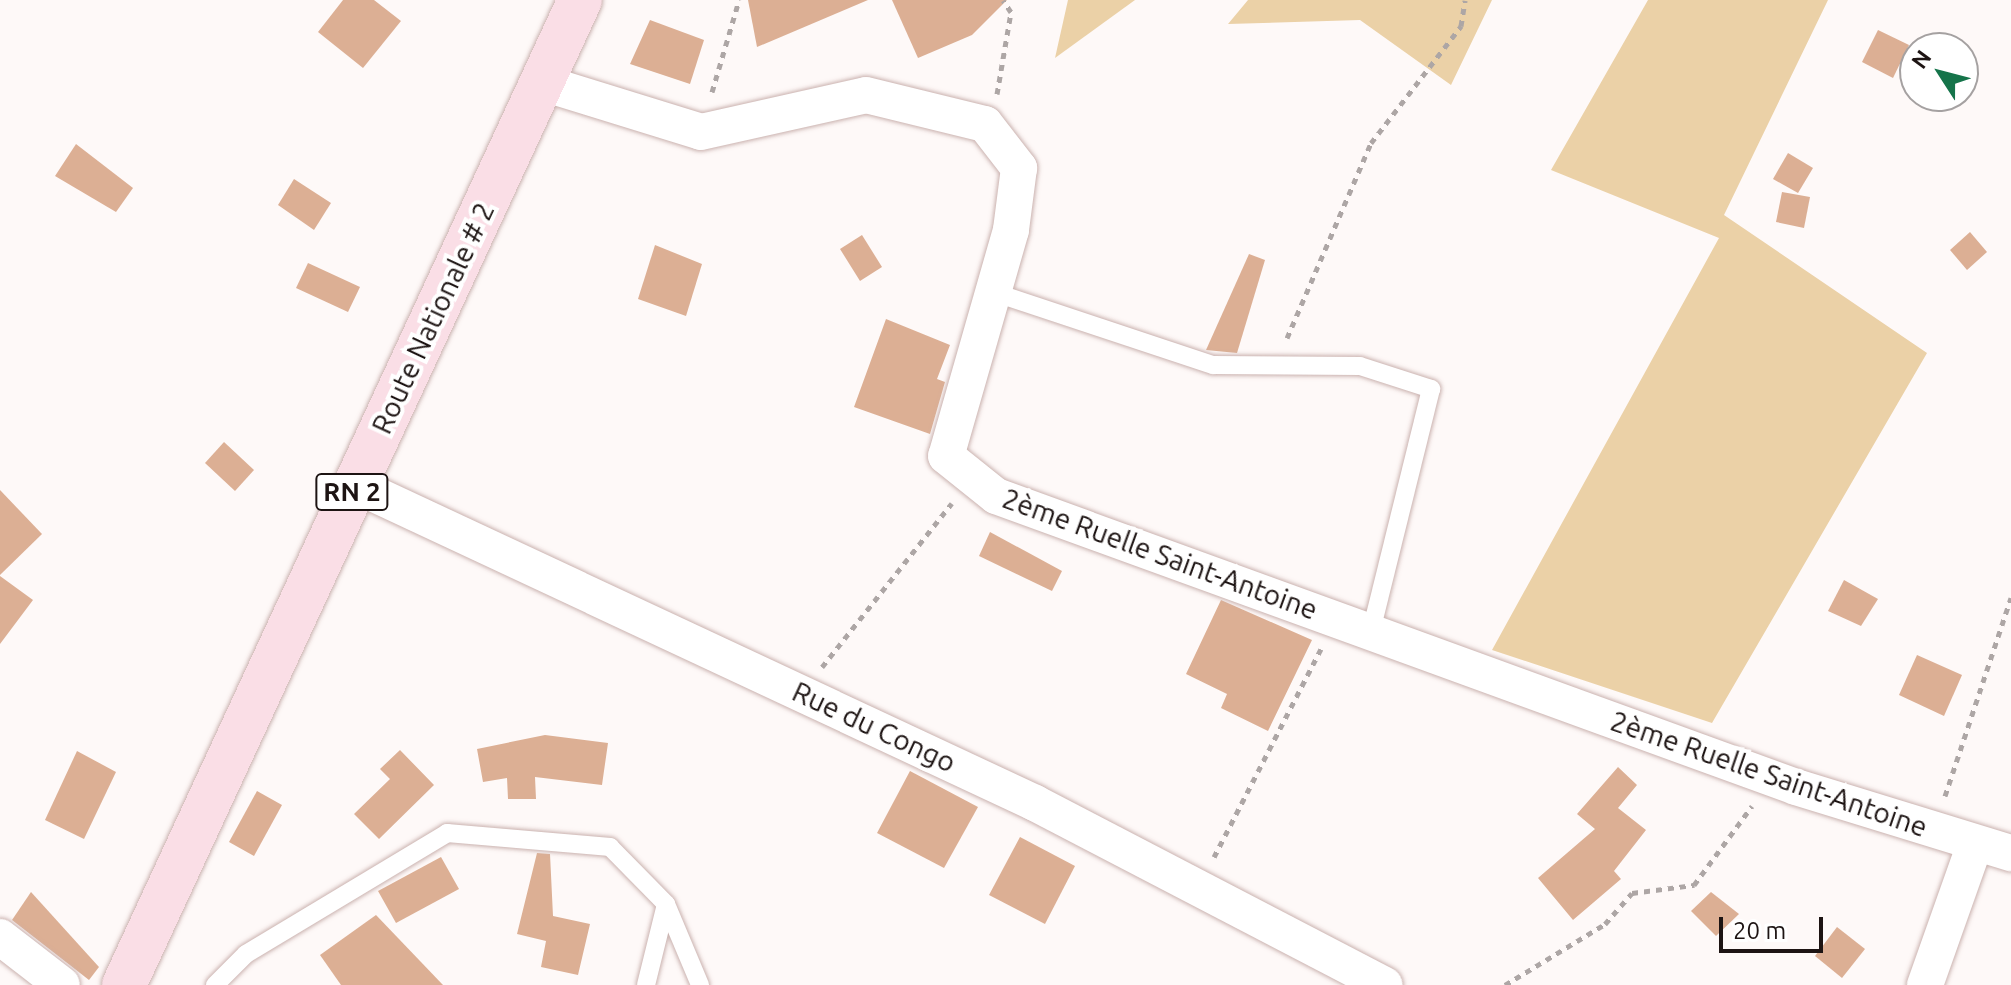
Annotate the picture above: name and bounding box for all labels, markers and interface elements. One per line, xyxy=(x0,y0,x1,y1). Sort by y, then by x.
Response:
north arrow xyxy=(1899,32,1979,112)
text: N xyxy=(1906,45,1936,73)
street label: Route Nationale # 2 xyxy=(365,197,501,439)
road number: RN 2 xyxy=(314,470,390,514)
street label: 2ème Ruelle Saint-Antoine xyxy=(998,481,1322,627)
street label: Rue du Congo xyxy=(787,675,961,779)
street label: 2ème Ruelle Saint-Antoine xyxy=(1606,704,1932,844)
scale bar xyxy=(1723,901,1827,951)
text: 20 m xyxy=(1733,917,1786,944)

